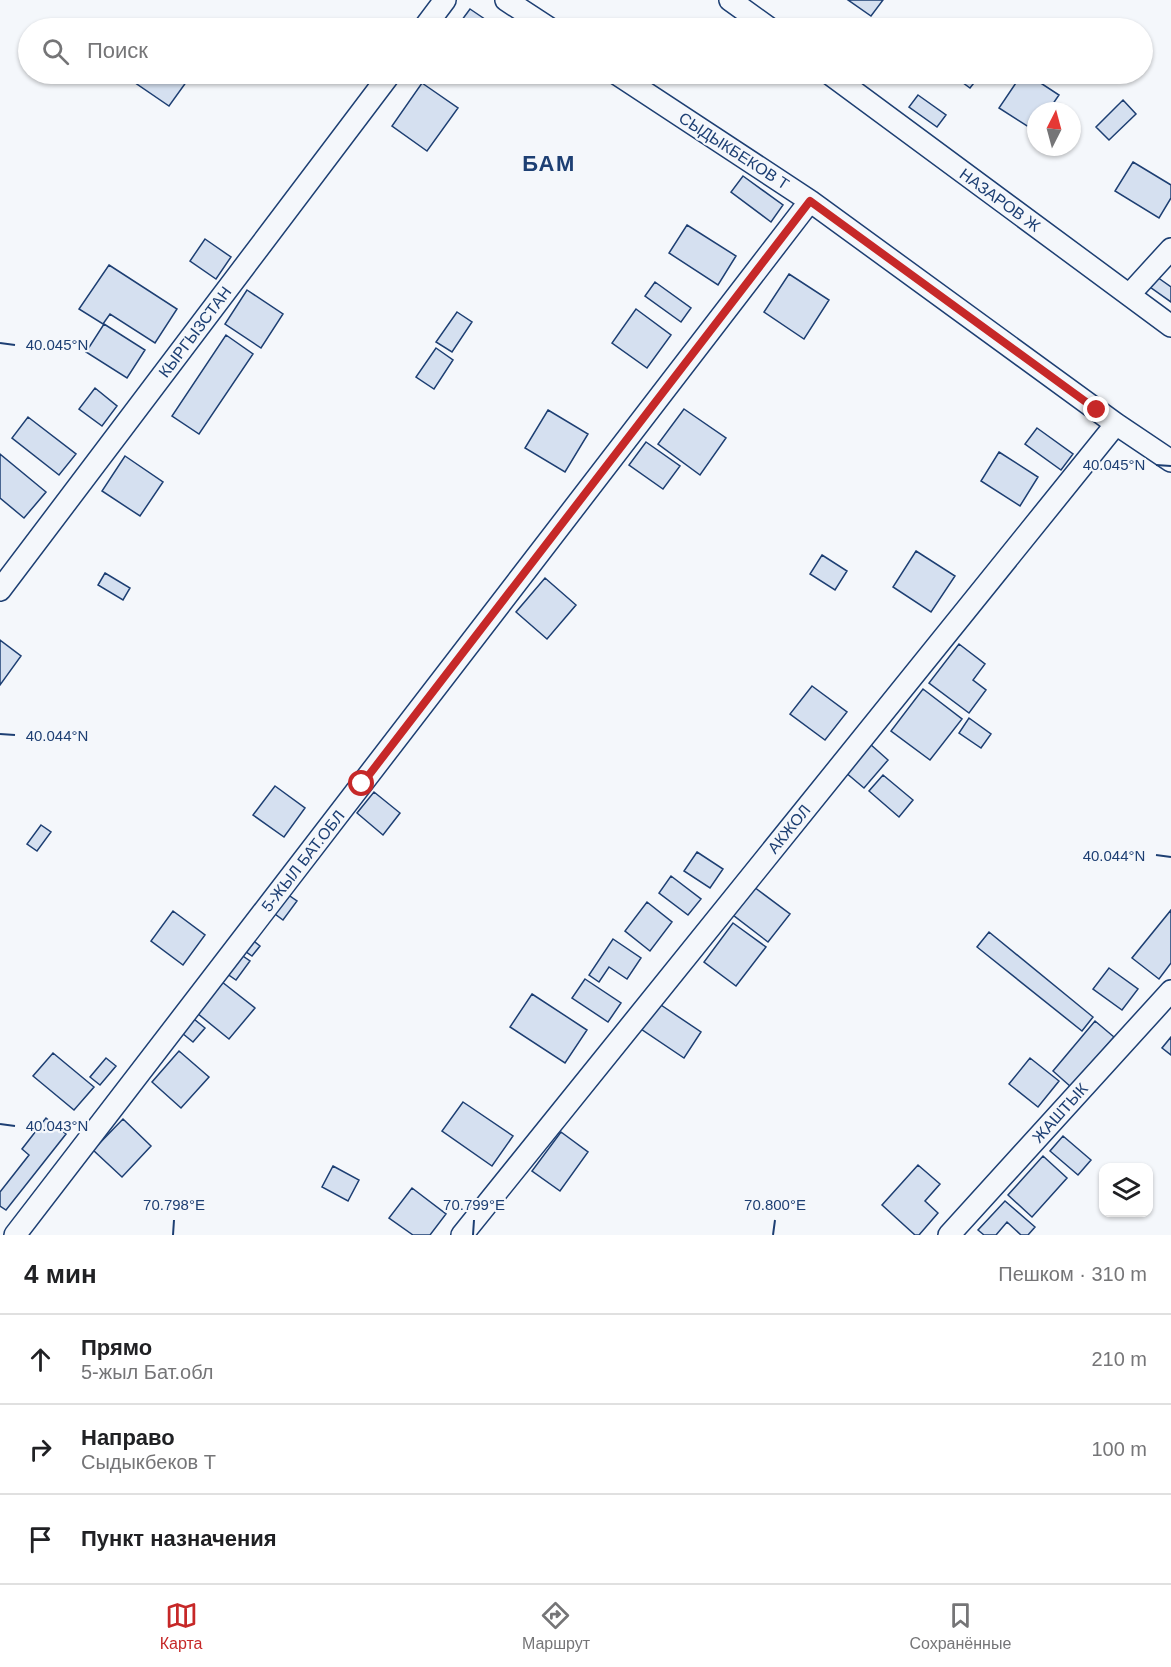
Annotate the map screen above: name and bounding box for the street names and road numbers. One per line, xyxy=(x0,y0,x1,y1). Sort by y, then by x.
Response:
street label: СЫДЫКБЕКОВ Т xyxy=(676,109,792,193)
street label: НАЗАРОВ Ж xyxy=(957,165,1044,235)
street label: КЫРГЫЗСТАН xyxy=(155,283,235,381)
street label: АКЖОЛ xyxy=(764,801,814,857)
street label: 5-ЖЫЛ БАТ.ОБЛ xyxy=(258,807,348,915)
street label: ЖАШТЫК xyxy=(1029,1080,1091,1146)

